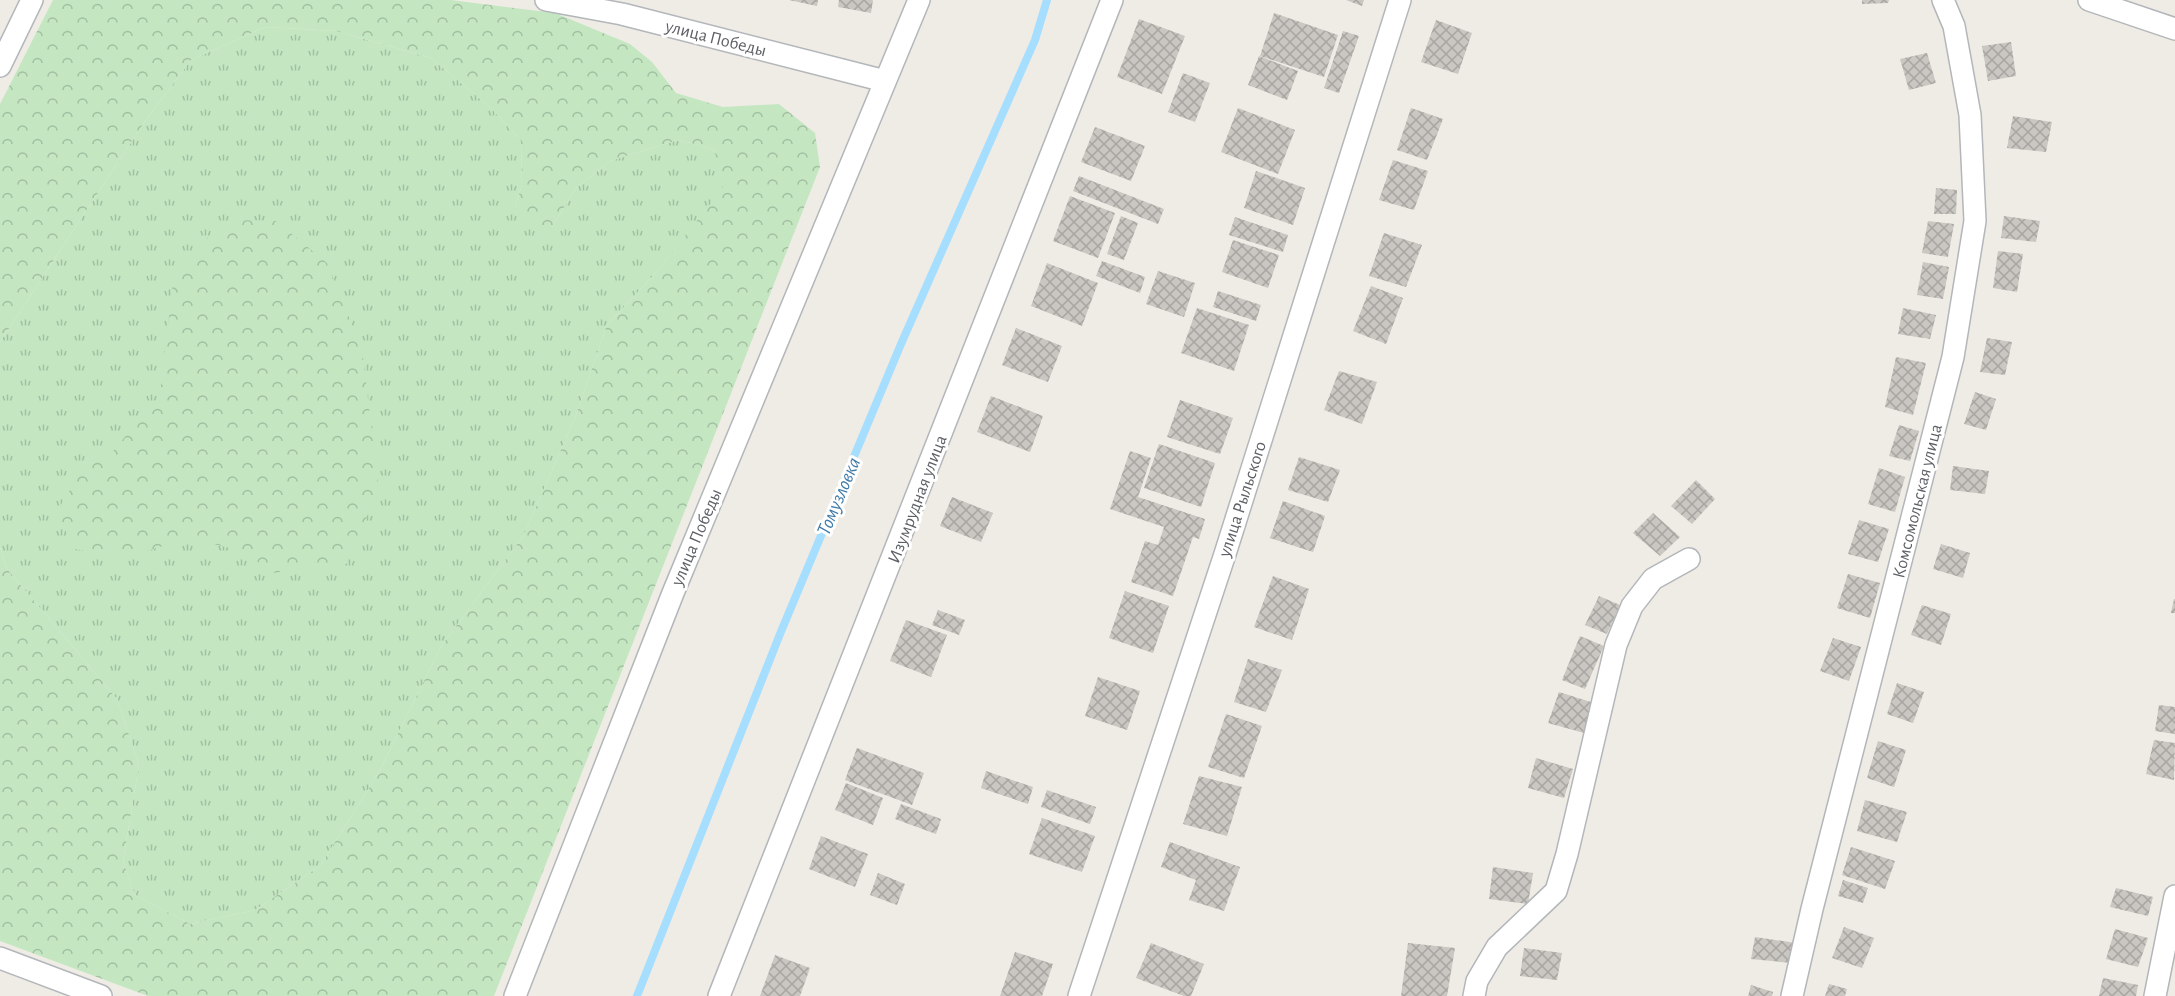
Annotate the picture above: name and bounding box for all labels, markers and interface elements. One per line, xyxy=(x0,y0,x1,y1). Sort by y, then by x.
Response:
street label: улица Победы xyxy=(662,17,768,60)
street label: Комсомольская улица xyxy=(1890,422,1946,580)
street label: Изумрудная улица xyxy=(885,433,951,566)
street label: улица Рыльского xyxy=(1215,439,1270,560)
water label: Томузловка xyxy=(814,454,864,538)
street label: улица Победы xyxy=(667,486,725,589)

